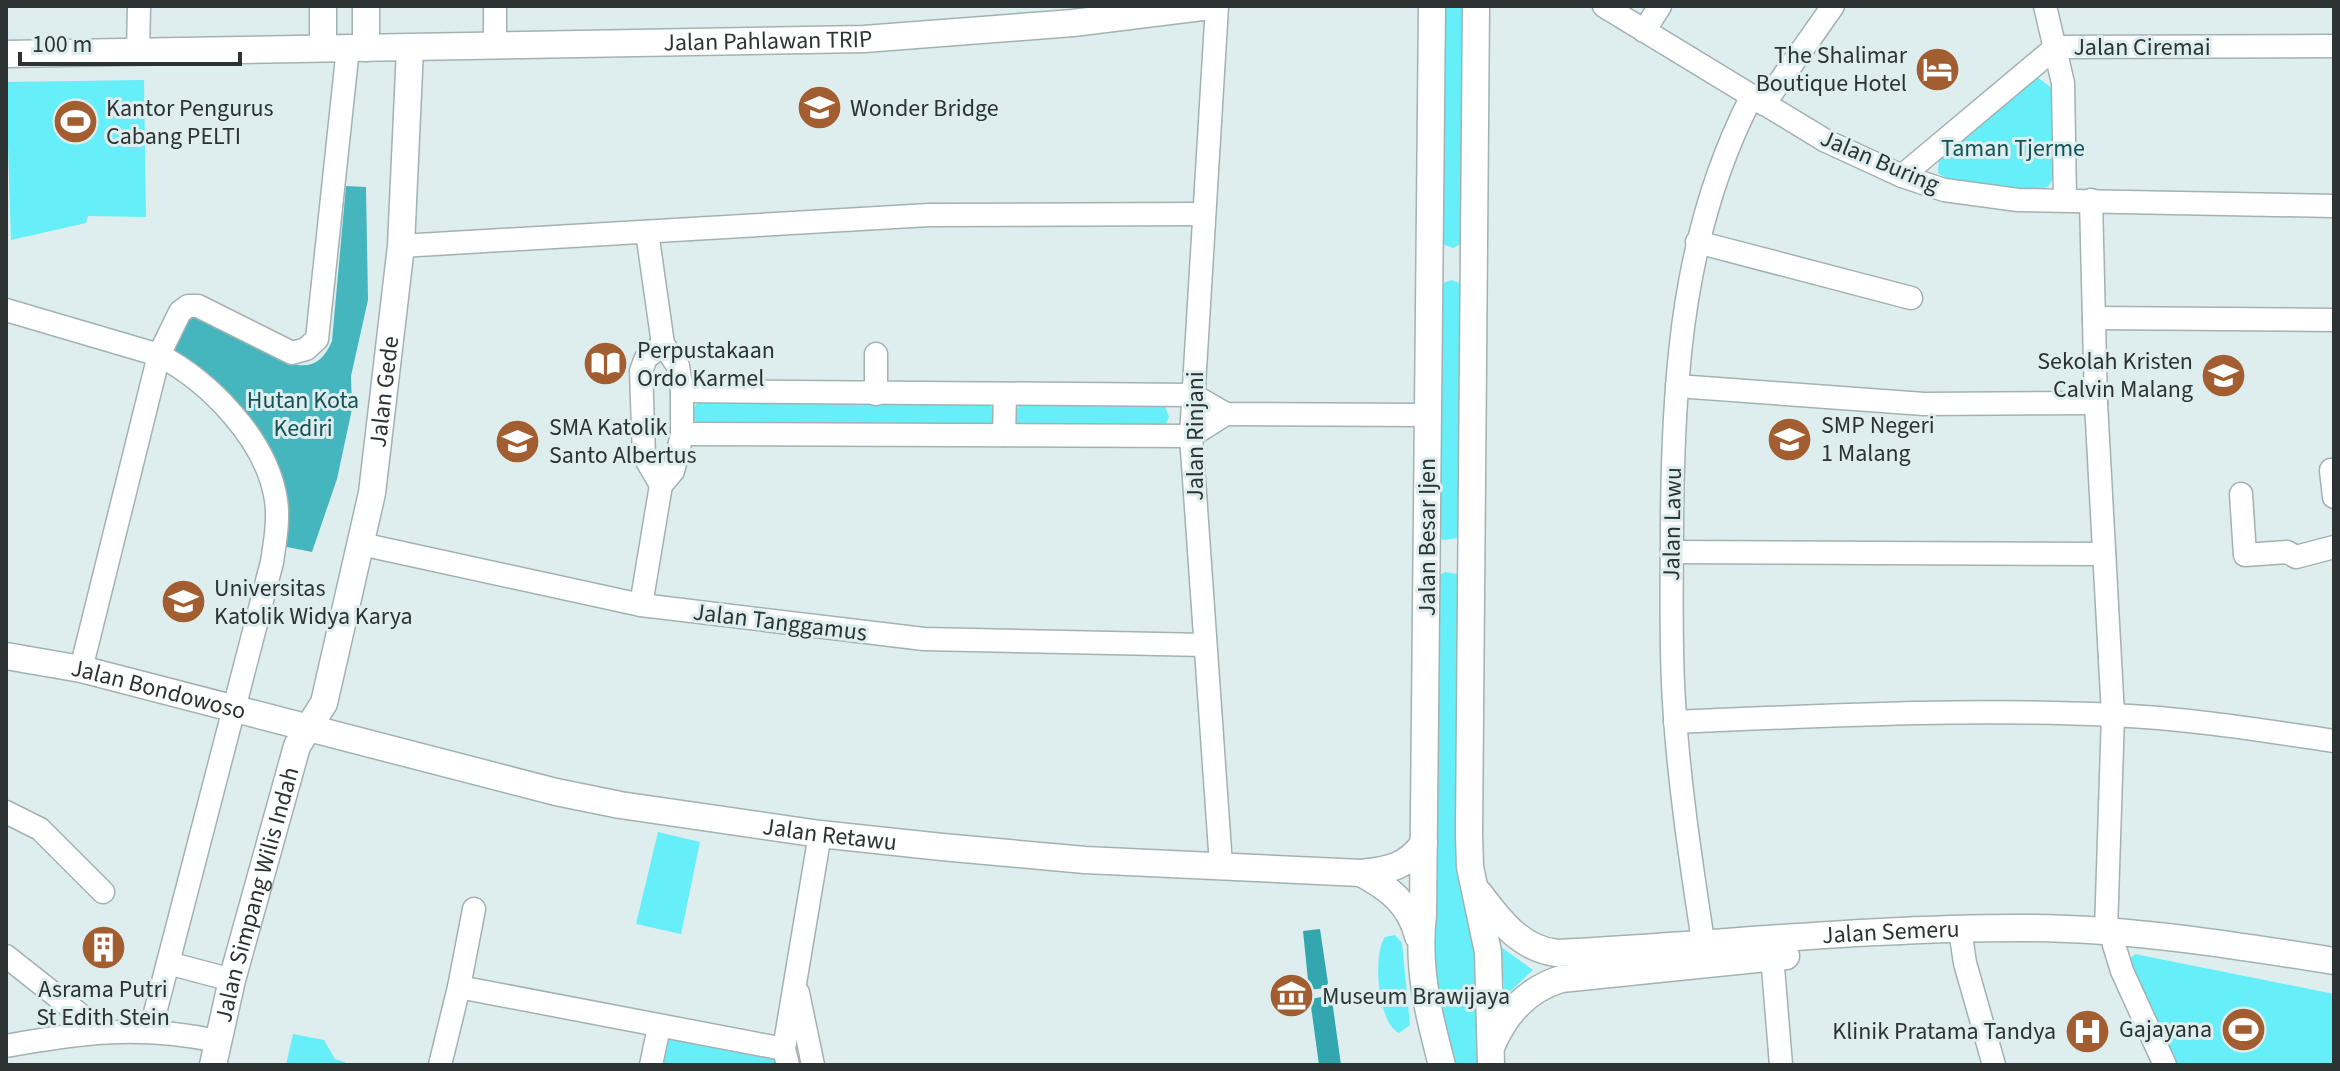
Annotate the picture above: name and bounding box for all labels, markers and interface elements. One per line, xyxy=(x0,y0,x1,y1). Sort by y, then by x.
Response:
scale bar xyxy=(20,16,240,66)
street label: Jalan Pahlawan TRIP xyxy=(663,21,874,61)
text: 100 m xyxy=(32,27,92,62)
street label: Jalan Ciremai xyxy=(2073,30,2211,65)
place label: The Shalimar Boutique Hotel xyxy=(1756,38,1908,101)
hotel icon: The Shalimar Boutique Hotel xyxy=(1914,45,1962,93)
school or university icon: Wonder Bridge xyxy=(795,84,843,132)
place label: Kantor Pengurus Cabang PELTI xyxy=(106,91,274,154)
place label: Wonder Bridge xyxy=(850,91,999,126)
sports icon: Kantor Pengurus Cabang PELTI xyxy=(51,98,99,146)
street label: Jalan Buring xyxy=(1815,121,1945,202)
park label: Taman Tjerme xyxy=(1941,131,2085,166)
place label: Perpustakaan Ordo Karmel xyxy=(637,333,775,396)
street label: Jalan Gede xyxy=(360,334,408,449)
library icon: Perpustakaan Ordo Karmel xyxy=(582,340,630,388)
place label: Sekolah Kristen Calvin Malang xyxy=(2037,344,2193,407)
school or university icon: Sekolah Kristen Calvin Malang xyxy=(2200,351,2248,399)
street label: Jalan Rinjani xyxy=(1178,371,1213,501)
park label: Hutan Kota Kediri xyxy=(247,383,359,446)
place label: SMP Negeri 1 Malang xyxy=(1821,408,1935,471)
place label: SMA Katolik Santo Albertus xyxy=(549,410,697,473)
school or university icon: SMP Negeri 1 Malang xyxy=(1766,415,1814,463)
school or university icon: SMA Katolik Santo Albertus xyxy=(494,417,542,465)
street label: Jalan Besar Ijen xyxy=(1410,458,1445,616)
street label: Jalan Lawu xyxy=(1654,467,1691,581)
place label: Universitas Katolik Widya Karya xyxy=(214,571,413,634)
school or university icon: Universitas Katolik Widya Karya xyxy=(159,578,207,626)
street label: Jalan Tanggamus xyxy=(691,594,869,651)
street label: Jalan Bondowoso xyxy=(68,651,249,729)
street label: Jalan Simpang Wilis Indah xyxy=(206,763,308,1026)
street label: Jalan Retawu xyxy=(760,809,899,860)
street label: Jalan Semeru xyxy=(1821,912,1960,953)
building icon: Asrama Putri St Edith Stein xyxy=(79,923,127,971)
place label: Asrama Putri St Edith Stein xyxy=(36,972,170,1035)
museum icon: Museum Brawijaya xyxy=(1267,972,1315,1020)
place label: Museum Brawijaya xyxy=(1322,979,1510,1014)
sports icon: Gajayana xyxy=(2219,1005,2267,1053)
hospital icon: Klinik Pratama Tandya xyxy=(2063,1007,2111,1055)
place label: Gajayana xyxy=(2119,1012,2212,1047)
place label: Klinik Pratama Tandya xyxy=(1832,1014,2056,1049)

